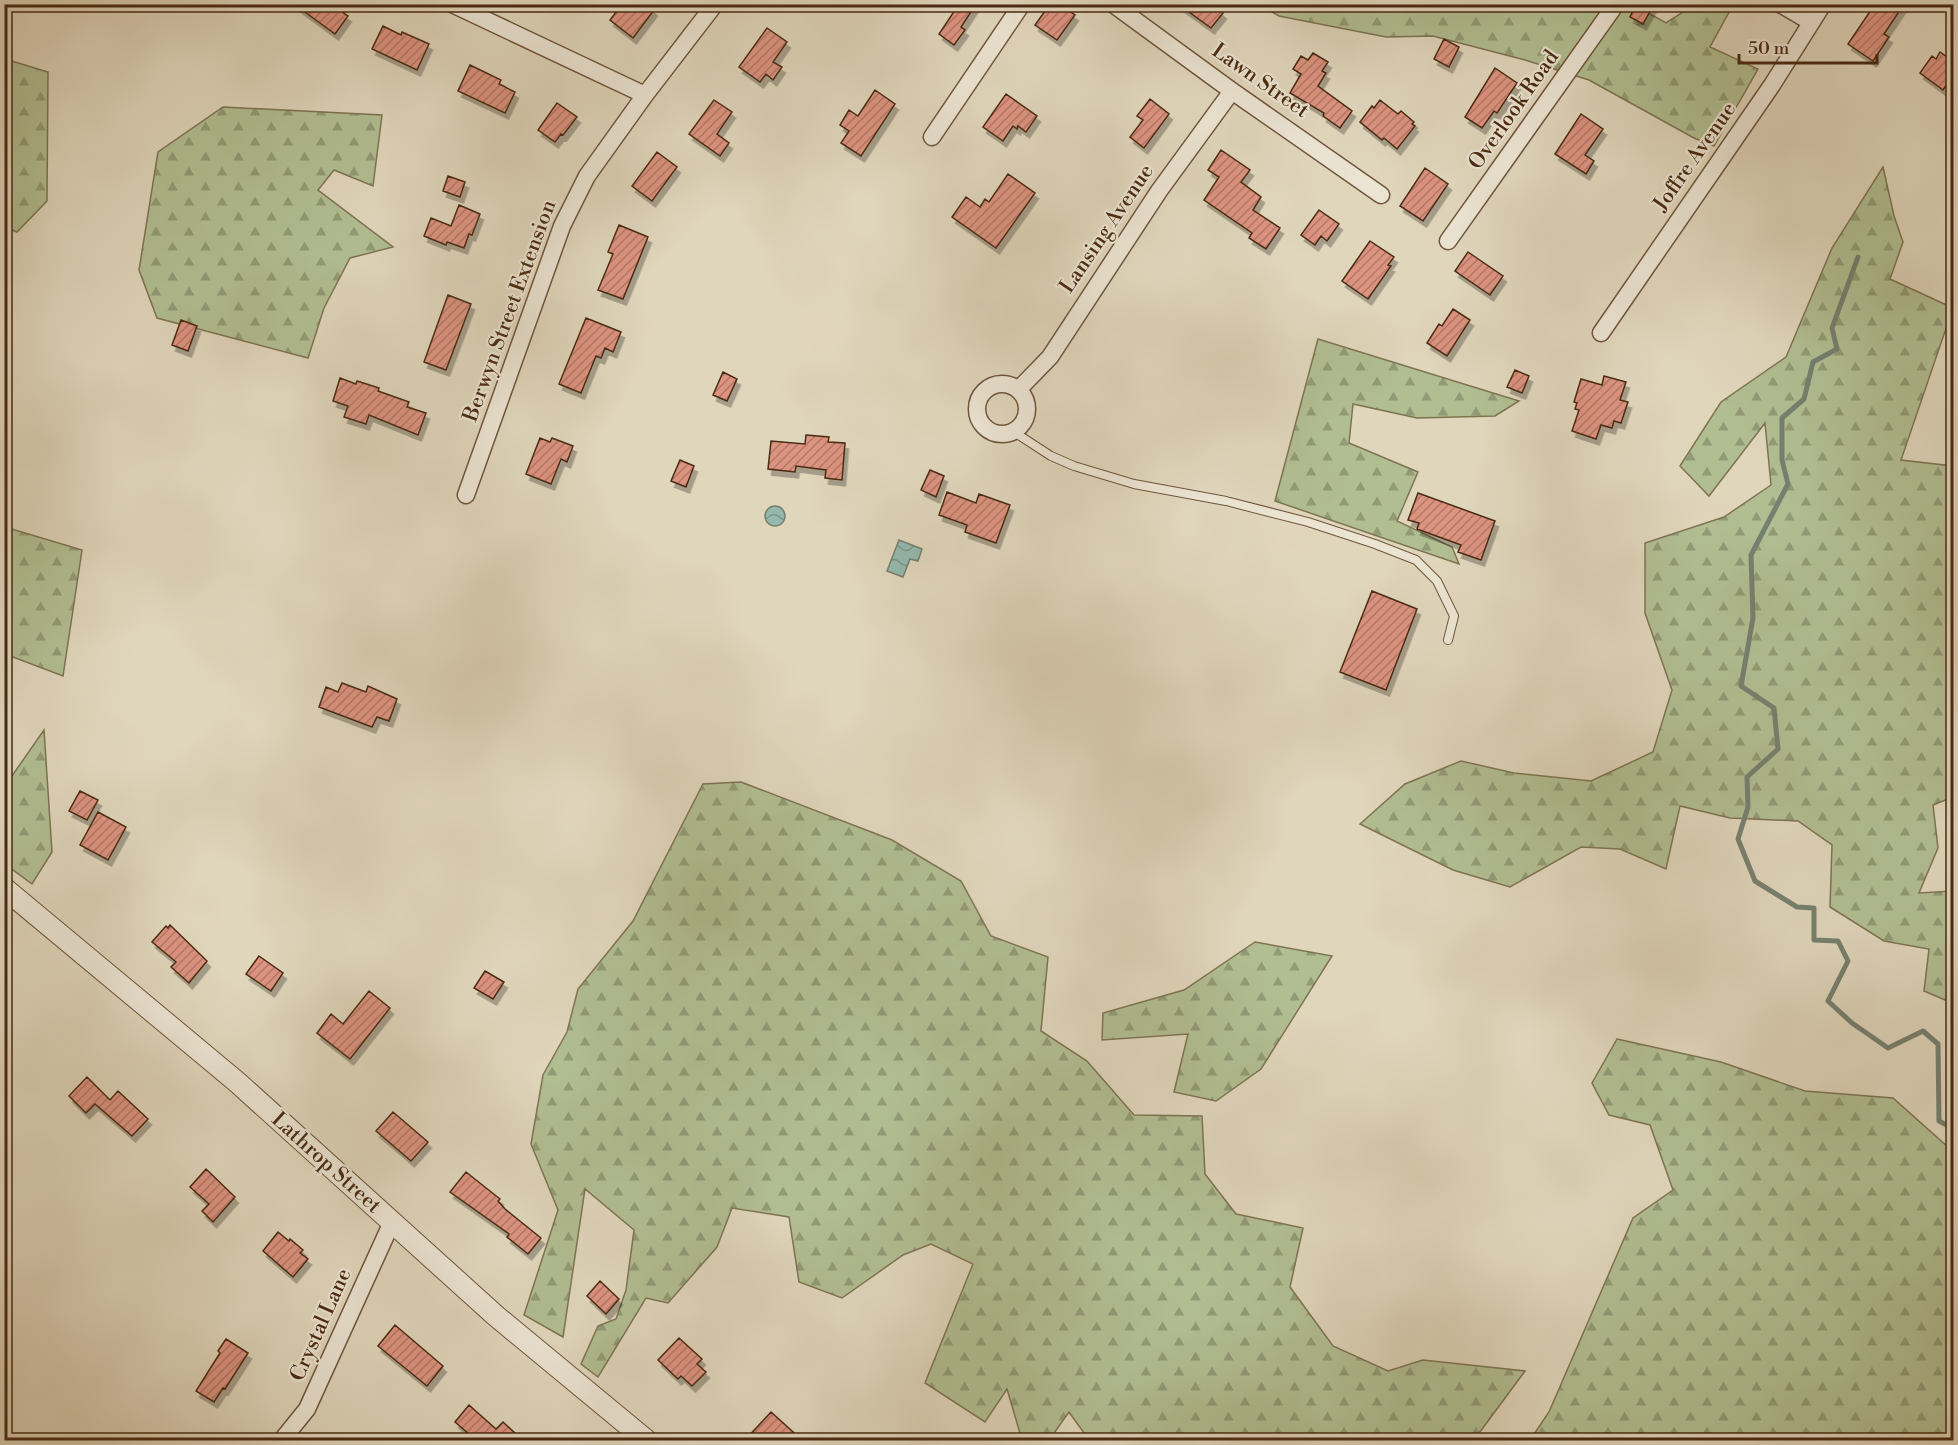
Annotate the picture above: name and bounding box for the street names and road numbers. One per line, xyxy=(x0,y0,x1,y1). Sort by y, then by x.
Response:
street label: Lawn Street xyxy=(1206,38,1314,124)
street label: Overlook Road xyxy=(1463,45,1565,175)
street label: Joffre Avenue xyxy=(1647,97,1742,217)
street label: Lansing Avenue xyxy=(1054,160,1160,298)
street label: Berwyn Street Extension xyxy=(457,196,562,426)
street label: Lathrop Street xyxy=(266,1107,387,1219)
street label: Crystal Lane xyxy=(285,1265,357,1385)

